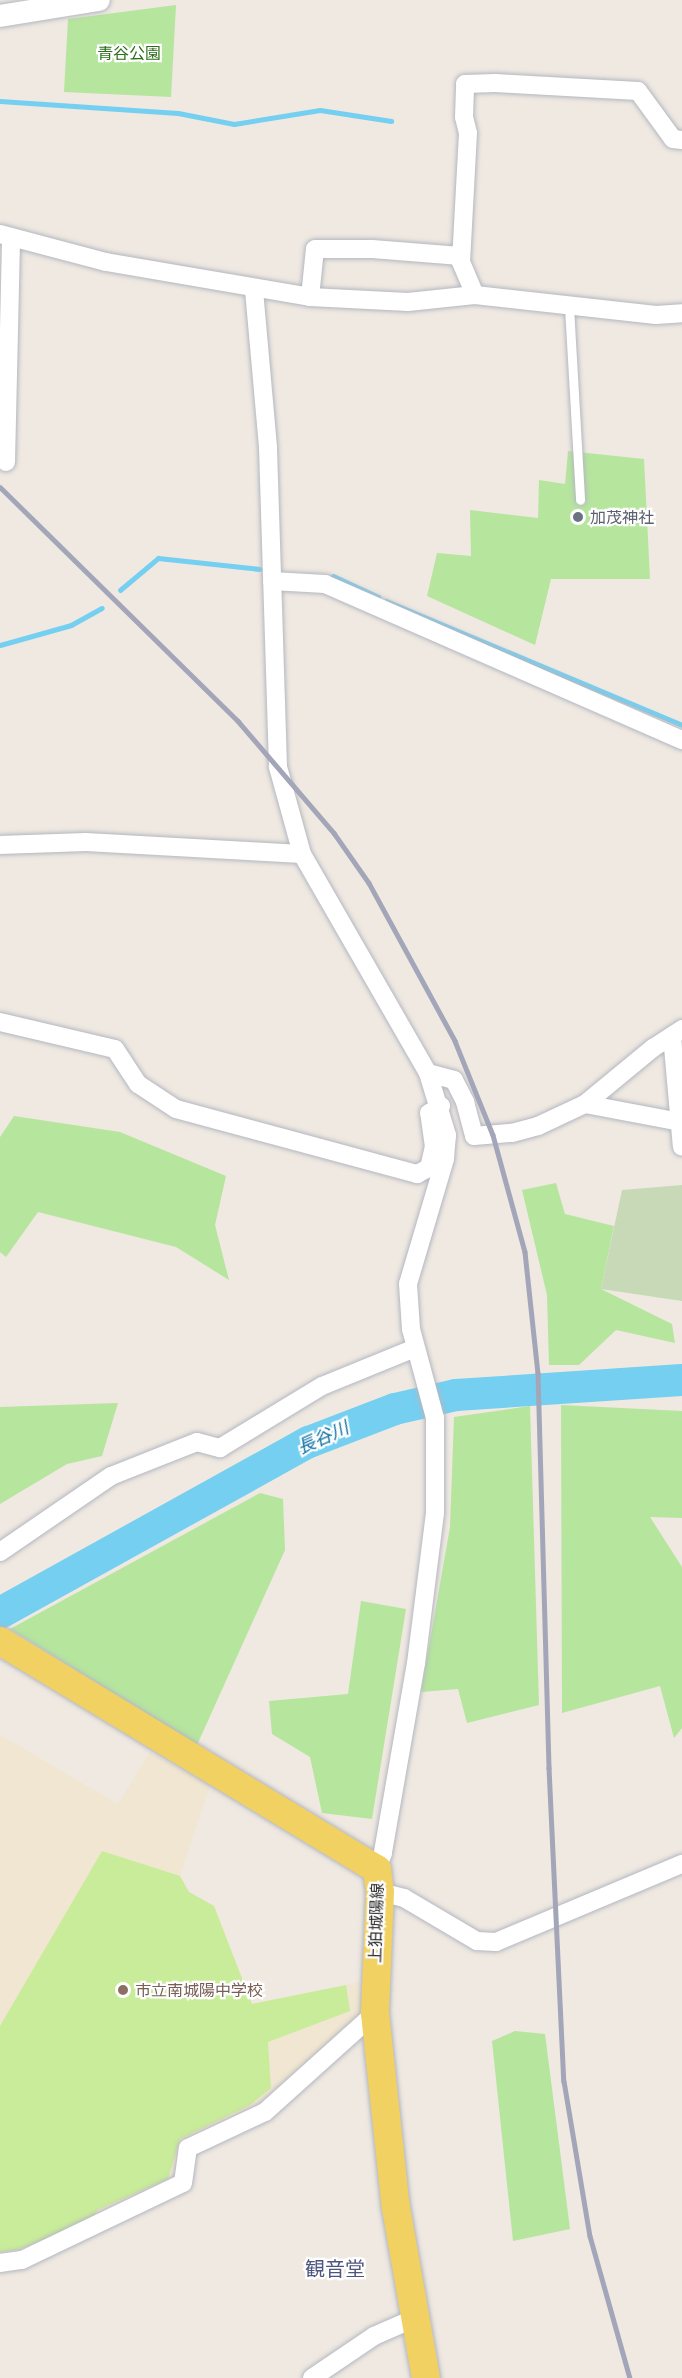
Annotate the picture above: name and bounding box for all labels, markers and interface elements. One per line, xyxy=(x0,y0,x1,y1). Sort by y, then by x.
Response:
park label: 青谷公園 xyxy=(97,43,161,63)
place label: 加茂神社 xyxy=(590,507,654,527)
marker: 加茂神社 xyxy=(571,510,585,524)
water label: 長谷川 xyxy=(294,1417,352,1459)
street label: 上狛城陽線 xyxy=(365,1883,387,1963)
place label: 市立南城陽中学校 xyxy=(135,1980,263,2000)
marker: 市立南城陽中学校 xyxy=(116,1983,130,1997)
district label: 観音堂 xyxy=(305,2256,365,2280)

